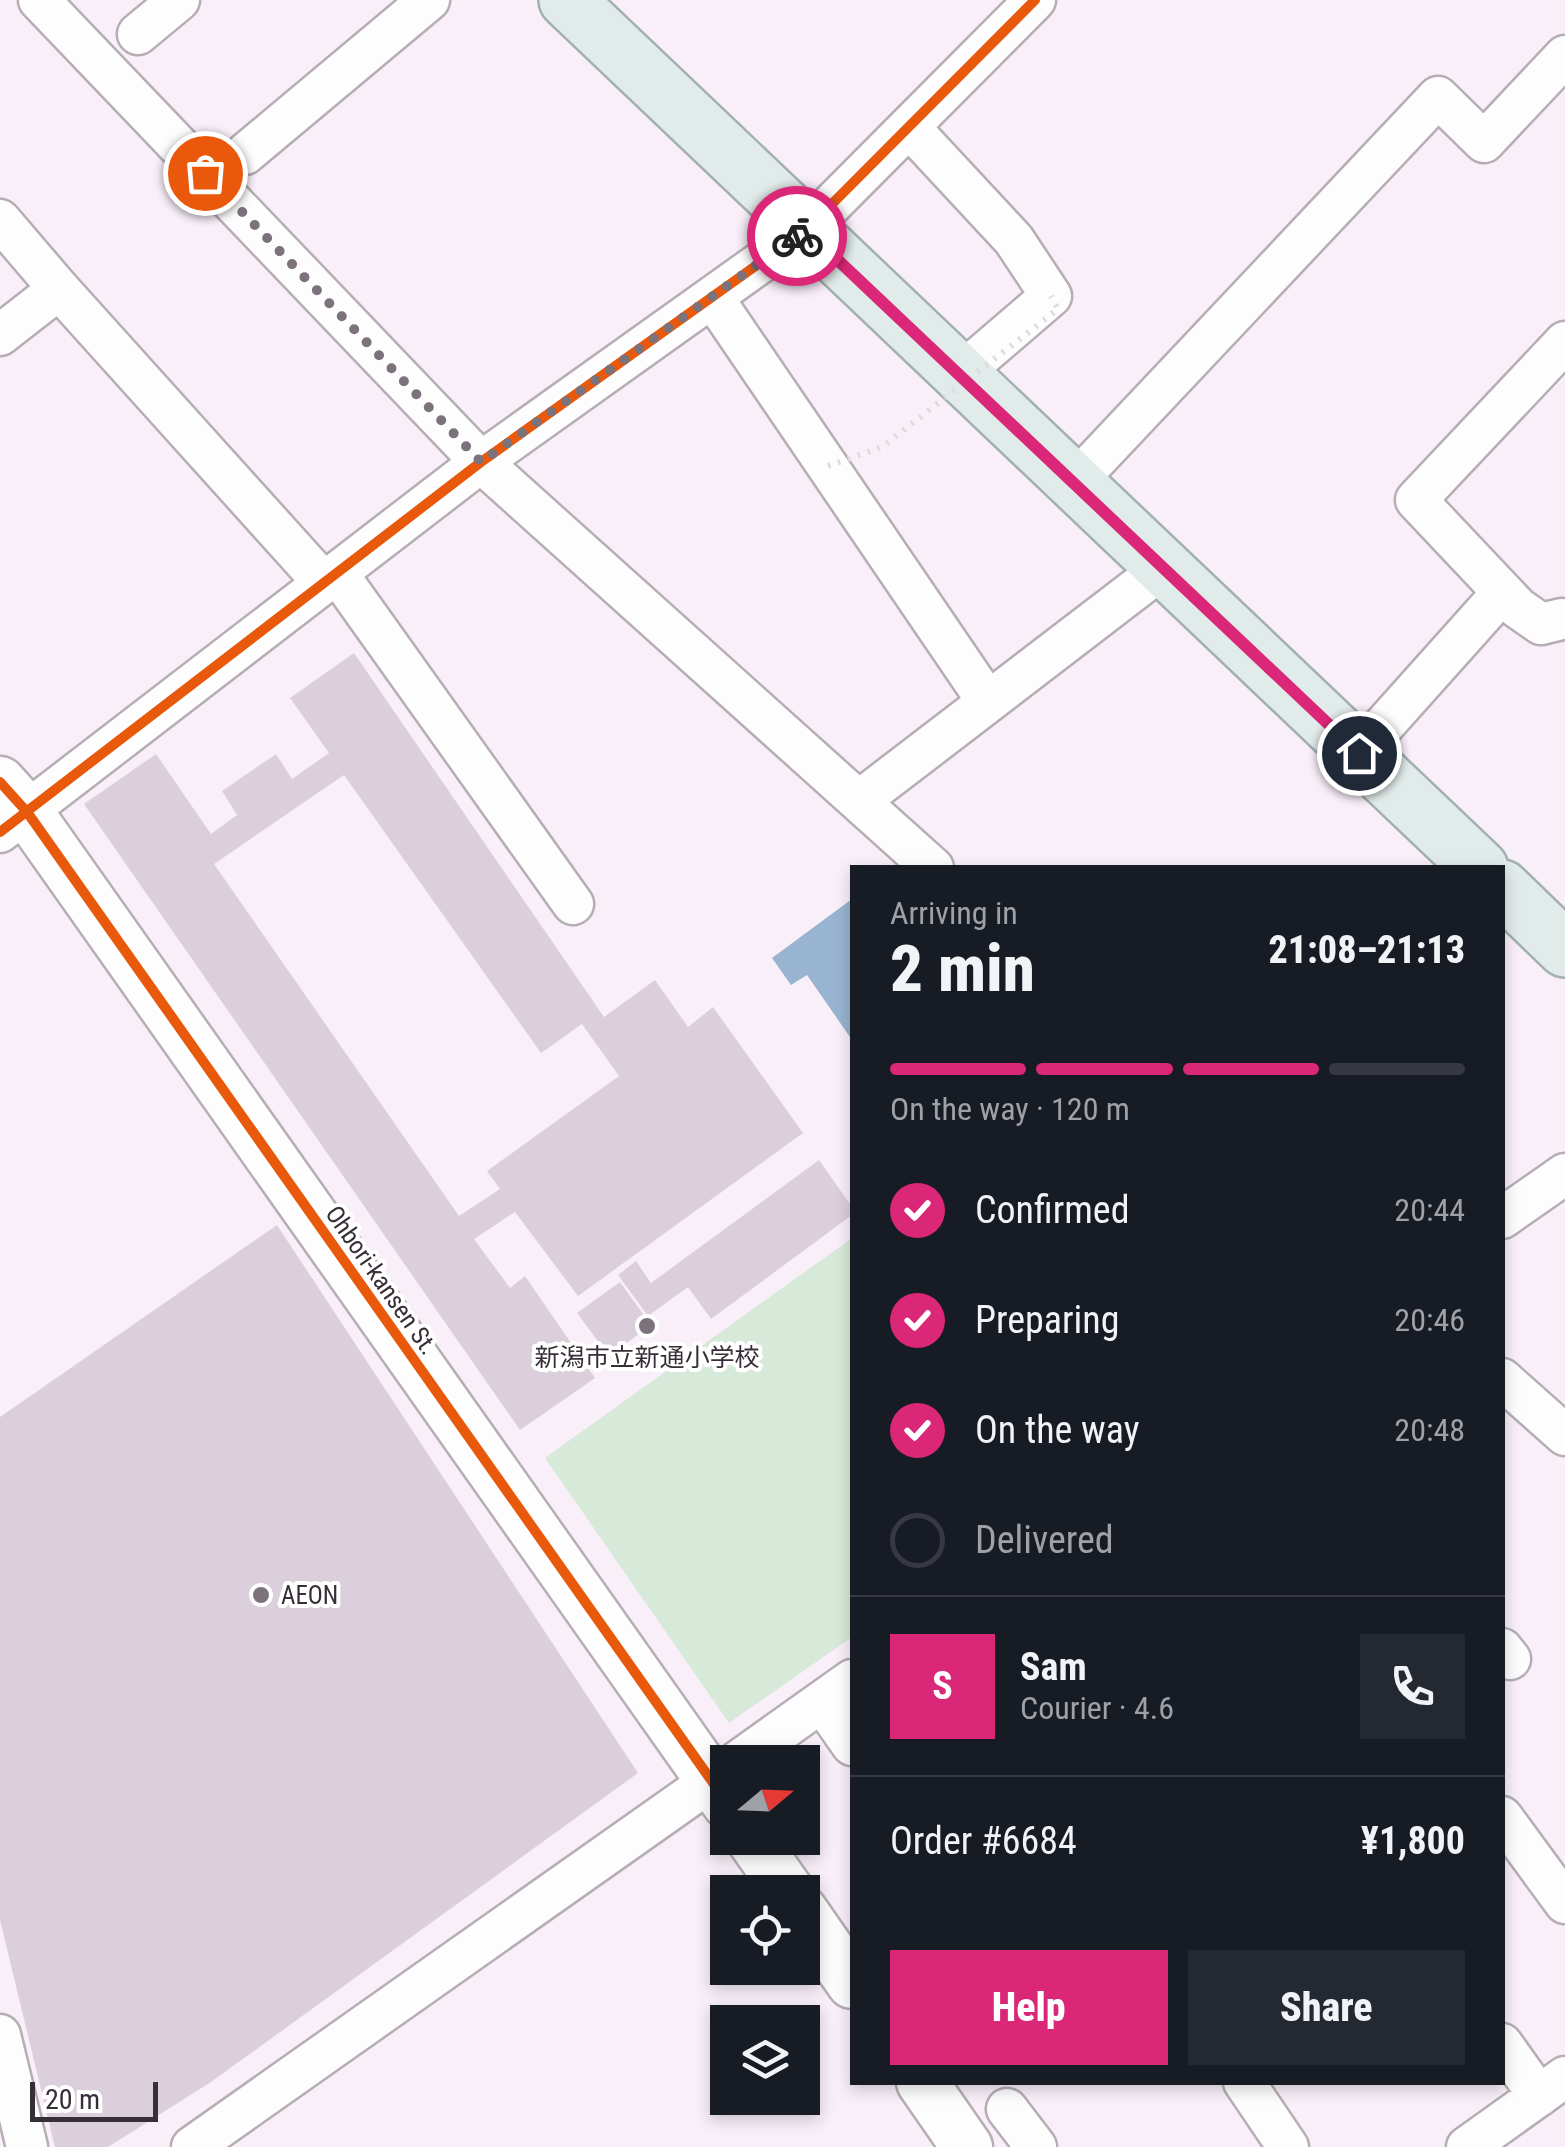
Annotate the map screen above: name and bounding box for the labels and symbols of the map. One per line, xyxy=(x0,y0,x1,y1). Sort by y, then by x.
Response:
pin xyxy=(163,131,248,216)
courier xyxy=(747,186,847,286)
pin xyxy=(1317,711,1402,796)
street label: Ohbori-kansen St. xyxy=(320,1200,444,1360)
marker: 新潟市立新通小学校 xyxy=(636,1315,658,1337)
place label: 新潟市立新通小学校 xyxy=(534,1343,760,1372)
place label: AEON xyxy=(281,1581,338,1610)
marker: AEON xyxy=(250,1584,272,1606)
north arrow xyxy=(710,1745,820,1855)
scale bar xyxy=(30,2077,158,2122)

